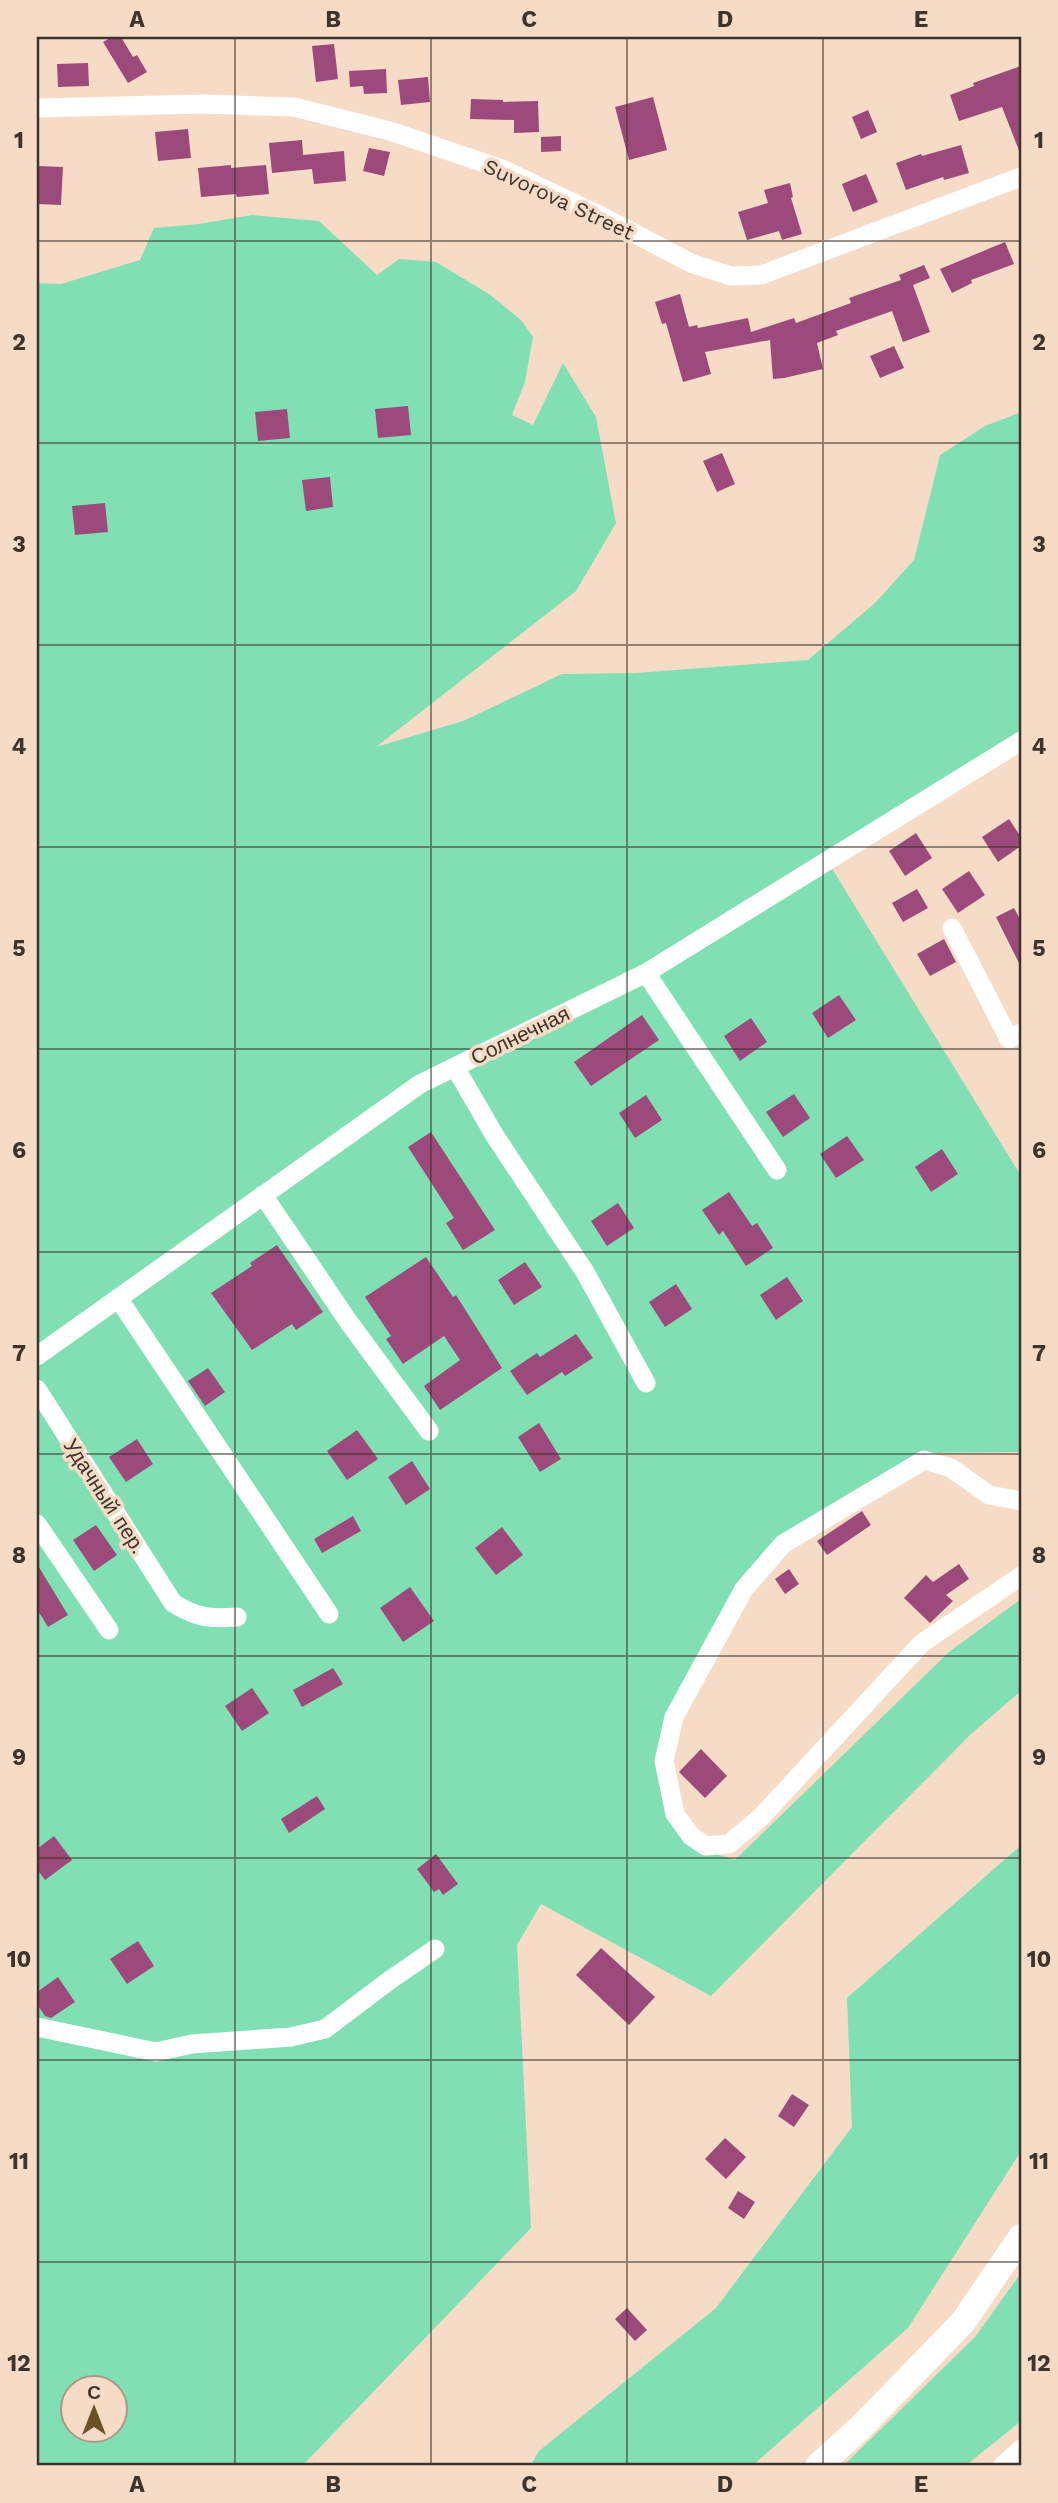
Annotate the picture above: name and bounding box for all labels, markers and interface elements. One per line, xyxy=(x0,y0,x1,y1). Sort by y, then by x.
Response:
text: A xyxy=(129,6,145,33)
text: B xyxy=(325,6,341,33)
text: C xyxy=(521,6,537,33)
text: D xyxy=(717,6,733,33)
text: E xyxy=(914,6,928,33)
text: 1 xyxy=(14,127,24,154)
text: 1 xyxy=(1034,127,1044,154)
street label: Suvorova Street xyxy=(480,153,638,245)
text: 2 xyxy=(12,329,26,356)
text: 2 xyxy=(1032,329,1046,356)
text: 3 xyxy=(12,531,26,558)
text: 3 xyxy=(1032,531,1046,558)
text: 4 xyxy=(12,733,27,760)
text: 4 xyxy=(1032,733,1047,760)
text: 5 xyxy=(12,935,26,962)
text: 5 xyxy=(1032,935,1046,962)
street label: Солнечная xyxy=(467,1000,573,1070)
text: 6 xyxy=(12,1137,26,1164)
text: 6 xyxy=(1032,1137,1046,1164)
text: 7 xyxy=(12,1340,26,1367)
text: 7 xyxy=(1032,1340,1046,1367)
street label: Удачный пер. xyxy=(59,1434,151,1558)
text: 8 xyxy=(12,1542,26,1569)
text: 8 xyxy=(1032,1542,1046,1569)
text: 9 xyxy=(12,1744,26,1771)
text: 9 xyxy=(1032,1744,1046,1771)
text: 10 xyxy=(7,1946,31,1973)
text: 10 xyxy=(1027,1946,1051,1973)
text: 11 xyxy=(9,2148,29,2175)
text: 11 xyxy=(1029,2148,1049,2175)
text: 12 xyxy=(7,2350,31,2377)
text: 12 xyxy=(1027,2350,1051,2377)
north arrow xyxy=(60,2374,130,2444)
text: С xyxy=(87,2381,101,2404)
text: A xyxy=(129,2471,145,2498)
text: B xyxy=(325,2471,341,2498)
text: C xyxy=(521,2471,537,2498)
text: D xyxy=(717,2471,733,2498)
text: E xyxy=(914,2471,928,2498)

